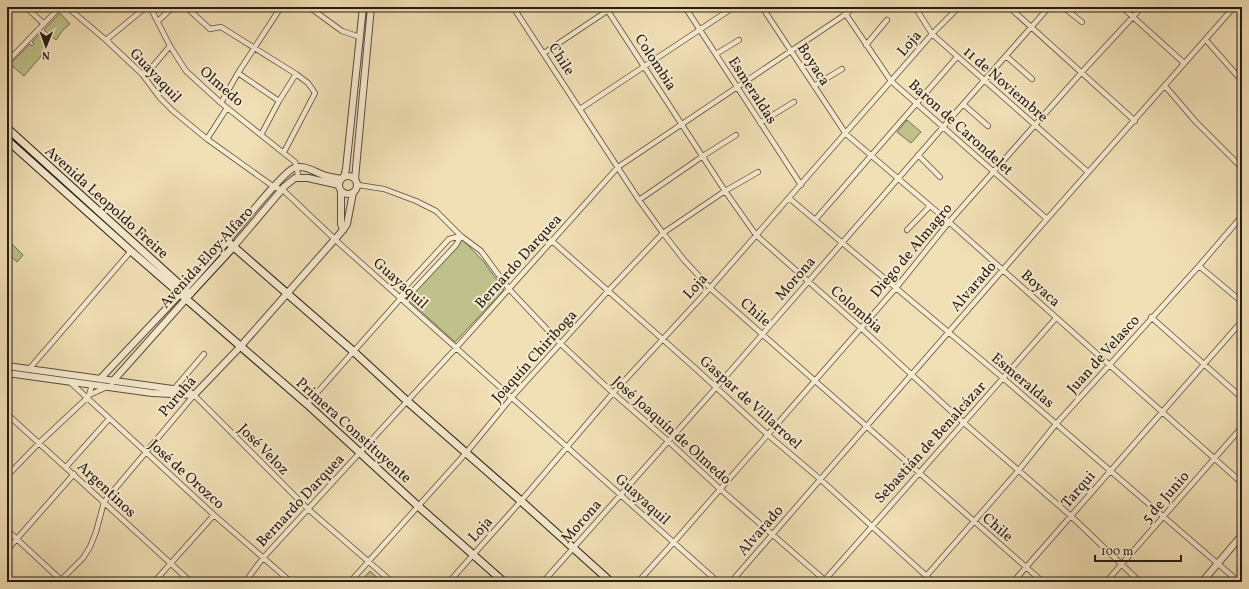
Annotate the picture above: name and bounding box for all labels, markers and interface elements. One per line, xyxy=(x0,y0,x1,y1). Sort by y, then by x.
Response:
north arrow xyxy=(26,26,66,66)
street label: Loja xyxy=(893,26,927,61)
street label: Colombia xyxy=(629,30,681,95)
street label: Chile xyxy=(542,39,579,80)
street label: Boyaca xyxy=(791,39,834,90)
street label: 11 de Noviembre xyxy=(958,42,1052,128)
street label: Guayaquil xyxy=(124,44,186,108)
text: N xyxy=(42,47,50,62)
street label: Esmeraldas xyxy=(722,53,781,129)
street label: Olmedo xyxy=(194,62,248,112)
street label: Baron de Carondelet xyxy=(903,75,1017,181)
street label: Avenida Leopoldo Freire xyxy=(39,142,172,264)
street label: Diego de Almagro xyxy=(866,199,958,303)
street label: Avenida Eloy Alfaro xyxy=(156,202,259,314)
street label: Bernardo Darquea xyxy=(471,210,567,314)
street label: Morona xyxy=(771,252,821,306)
street label: Guayaquil xyxy=(368,254,432,315)
street label: Alvarado xyxy=(946,257,1002,317)
street label: Boyaca xyxy=(1016,266,1064,313)
street label: Loja xyxy=(679,270,713,304)
street label: Colombia xyxy=(825,281,887,339)
street label: Chile xyxy=(735,294,775,332)
street label: Joaquín Chiriboga xyxy=(488,306,583,408)
street label: Juan de Velasco xyxy=(1063,311,1145,399)
street label: Esmeraldas xyxy=(986,349,1058,414)
street label: Gaspar de Villarroel xyxy=(694,351,806,455)
street label: Puruhá xyxy=(154,372,202,422)
street label: José Joaquín de Olmedo xyxy=(607,372,735,490)
street label: Primera Constituyente xyxy=(291,373,415,489)
street label: Sebastián de Benalcázar xyxy=(870,377,992,509)
street label: José Veloz xyxy=(233,420,293,480)
street label: José de Orozco xyxy=(144,435,228,515)
street label: Bernardo Darquea xyxy=(252,450,350,552)
street label: Argentinos xyxy=(72,457,140,523)
street label: Tarqui xyxy=(1057,467,1101,513)
street label: 5 de Junio xyxy=(1137,467,1195,529)
street label: Guayaquil xyxy=(610,470,674,531)
street label: Morona xyxy=(557,495,607,549)
street label: Alvarado xyxy=(733,501,789,561)
street label: Chile xyxy=(977,509,1017,547)
street label: Loja xyxy=(464,513,498,547)
scale bar xyxy=(1095,537,1181,563)
text: 100 m xyxy=(1101,544,1134,560)

